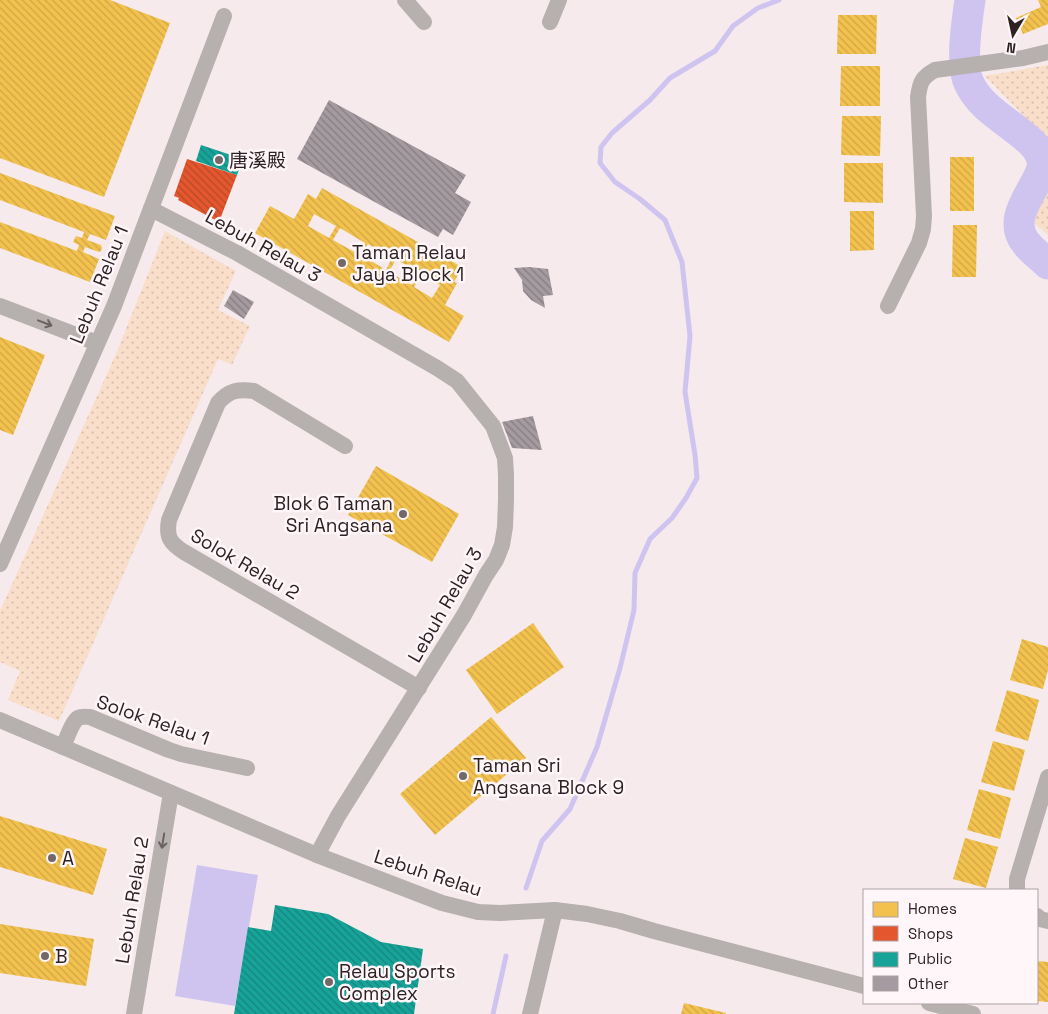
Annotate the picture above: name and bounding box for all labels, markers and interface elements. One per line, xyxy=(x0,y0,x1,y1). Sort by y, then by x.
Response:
north arrow xyxy=(988,10,1038,60)
text: N xyxy=(1005,38,1017,57)
place label: 唐溪殿 xyxy=(229,148,286,173)
marker: 唐溪殿 xyxy=(213,154,225,166)
street label: Lebuh Relau 3 xyxy=(201,204,325,288)
street label: Lebuh Relau 1 xyxy=(64,222,134,348)
place label: Taman Relau Jaya Block 1 xyxy=(352,240,466,287)
marker: Taman Relau Jaya Block 1 xyxy=(336,257,348,269)
one-way arrow xyxy=(38,320,53,329)
place label: Blok 6 Taman Sri Angsana xyxy=(274,491,393,538)
marker: Blok 6 Taman Sri Angsana xyxy=(397,508,409,520)
street label: Solok Relau 2 xyxy=(186,523,304,605)
street label: Lebuh Relau 3 xyxy=(402,543,488,667)
street label: Solok Relau 1 xyxy=(93,689,213,751)
place label: Taman Sri Angsana Block 9 xyxy=(473,753,624,800)
marker: Taman Sri Angsana Block 9 xyxy=(457,770,469,782)
one-way arrow xyxy=(157,833,167,849)
street label: Lebuh Relau 2 xyxy=(110,835,154,965)
street label: Lebuh Relau xyxy=(371,844,485,902)
place label: A xyxy=(62,846,74,871)
marker: A xyxy=(46,852,58,864)
legend xyxy=(863,889,1038,1004)
text: Homes xyxy=(908,899,957,918)
text: Shops xyxy=(908,924,953,943)
place label: B xyxy=(55,944,68,969)
text: Public xyxy=(908,949,952,968)
marker: B xyxy=(39,950,51,962)
place label: Relau Sports Complex xyxy=(339,959,456,1006)
text: Other xyxy=(908,974,949,993)
marker: Relau Sports Complex xyxy=(323,976,335,988)

